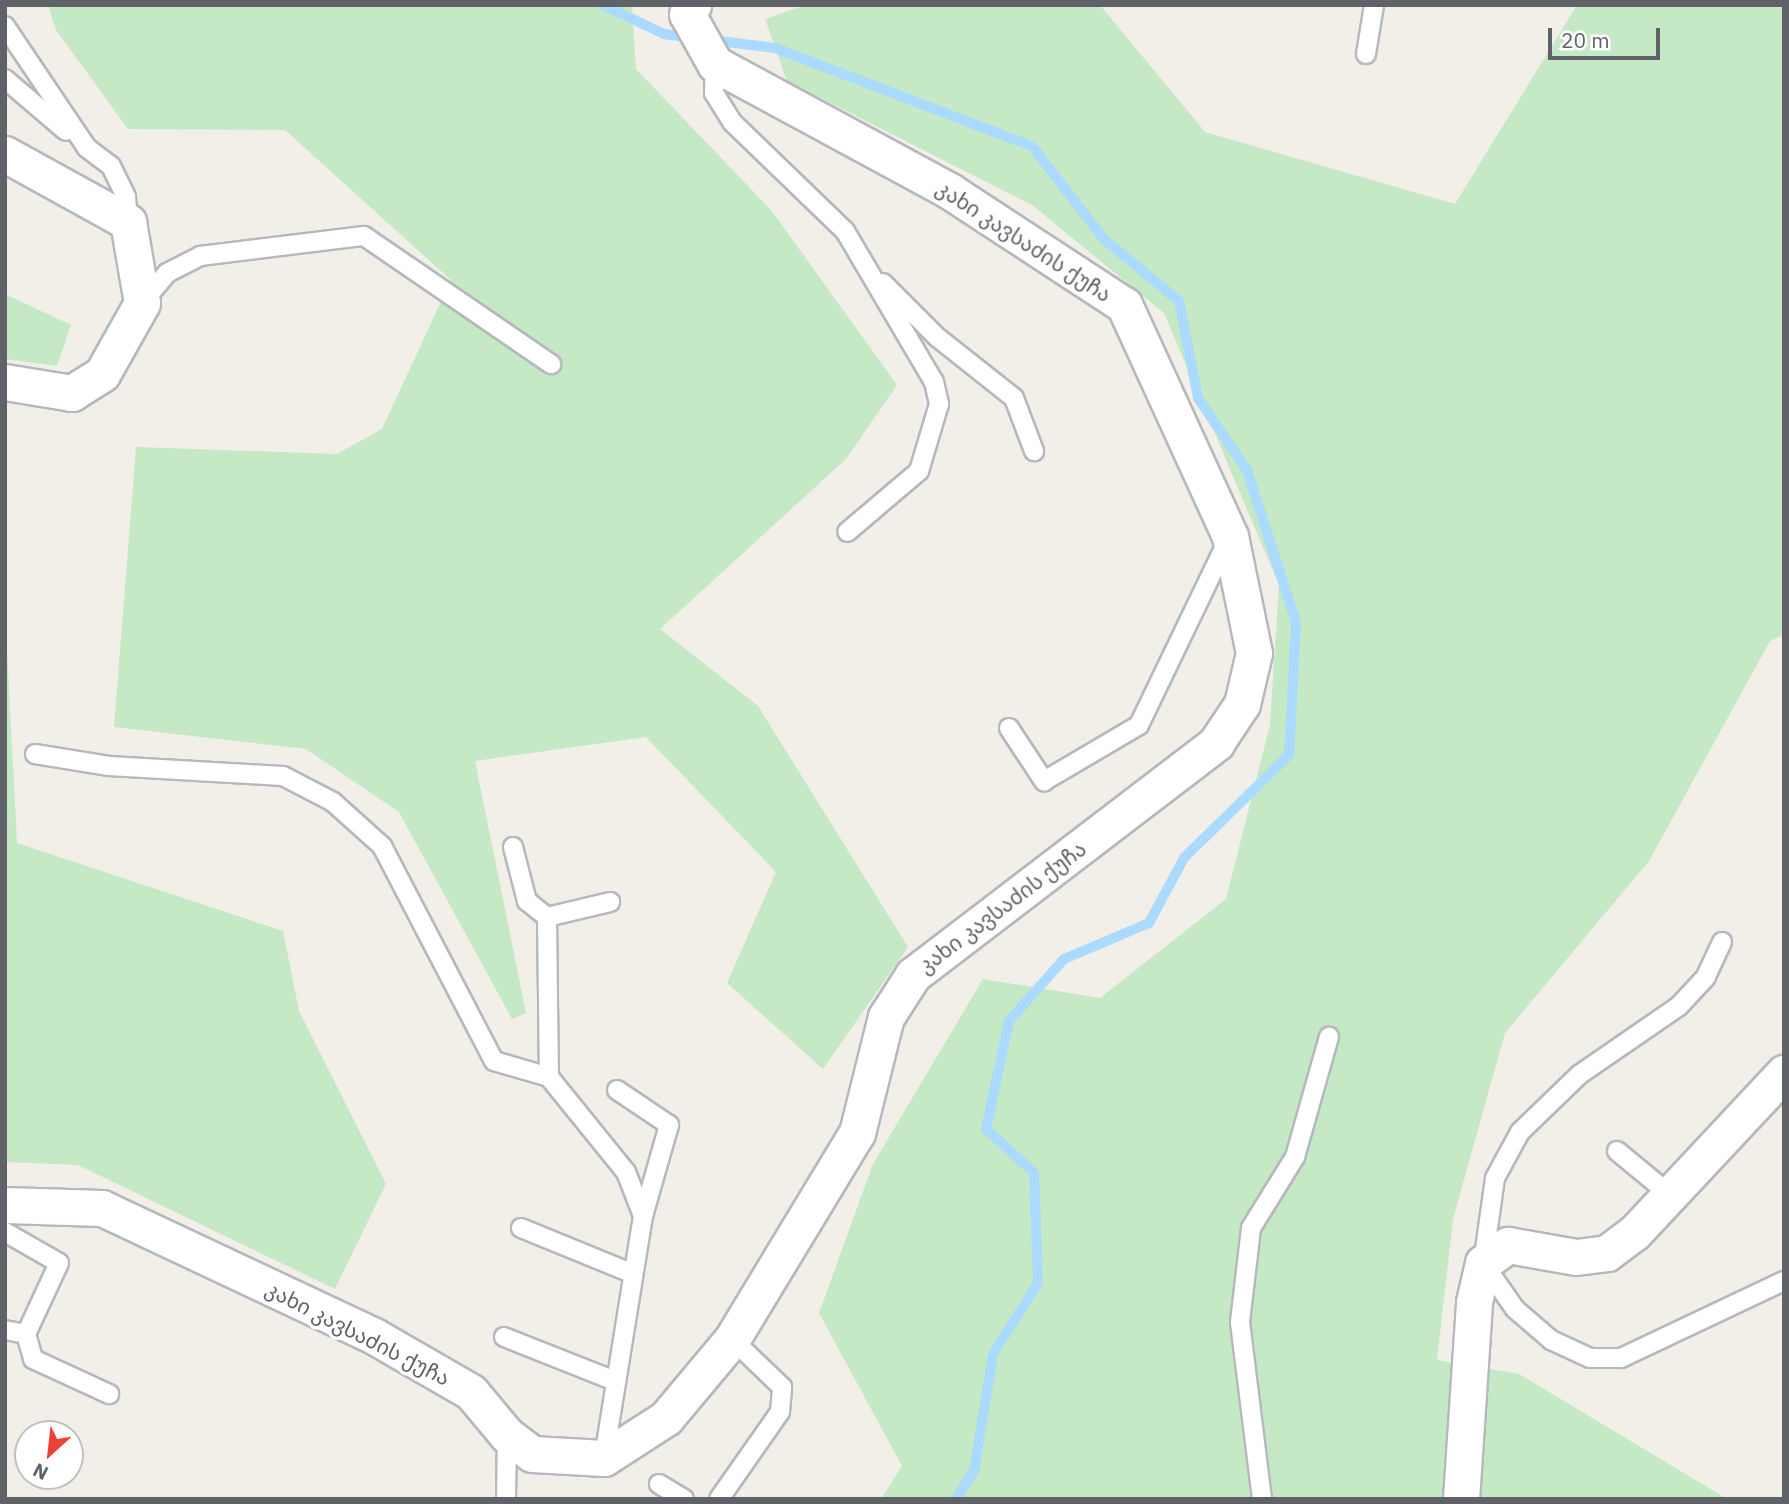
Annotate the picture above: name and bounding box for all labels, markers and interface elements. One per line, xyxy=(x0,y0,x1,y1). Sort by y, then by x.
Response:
scale bar xyxy=(1551,14,1663,58)
text: 20 m xyxy=(1561,26,1610,54)
street label: კახი კავსაძის ქუჩა xyxy=(932,175,1116,307)
street label: კახი კავსაძის ქუჩა xyxy=(913,836,1091,978)
street label: კახი კავსაძის ქუჩა xyxy=(262,1276,454,1390)
north arrow xyxy=(14,1420,84,1490)
text: N xyxy=(29,1458,52,1486)

